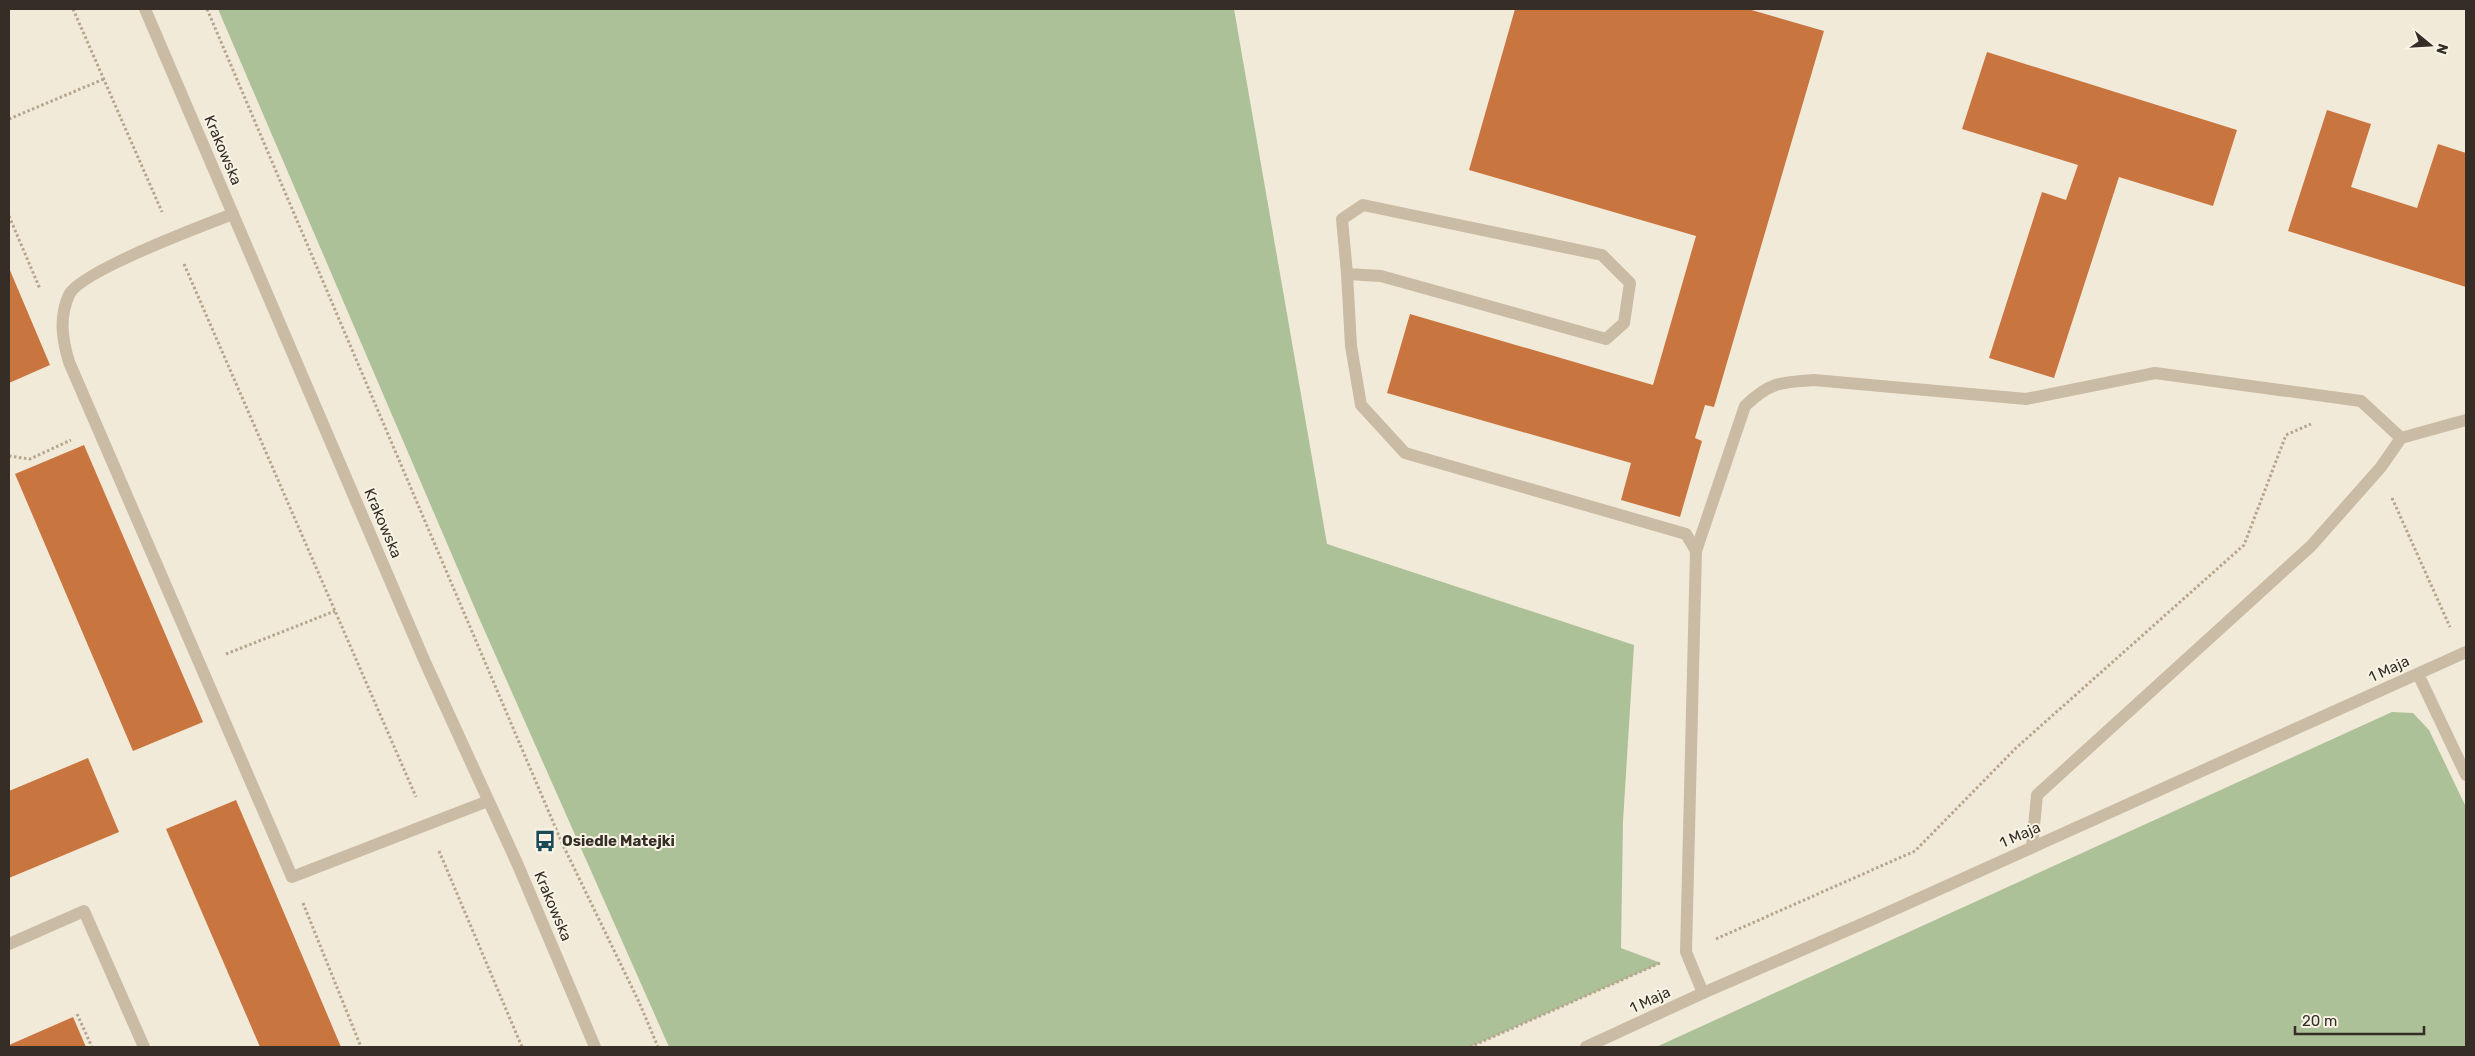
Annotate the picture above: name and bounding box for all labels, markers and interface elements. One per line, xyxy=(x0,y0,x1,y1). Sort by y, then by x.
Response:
north arrow xyxy=(2405,20,2455,70)
text: N xyxy=(2432,41,2452,56)
street label: Krakowska xyxy=(200,112,246,188)
street label: Krakowska xyxy=(360,485,406,561)
street label: 1 Maja xyxy=(2366,652,2412,686)
street label: 1 Maja xyxy=(1997,818,2043,852)
bus stop icon: Osiedle Matejki xyxy=(532,828,558,854)
place label: Osiedle Matejki xyxy=(562,832,675,850)
street label: Krakowska xyxy=(530,868,576,944)
street label: 1 Maja xyxy=(1627,983,1673,1017)
scale bar xyxy=(2295,1004,2424,1036)
text: 20 m xyxy=(2302,1012,2337,1030)

